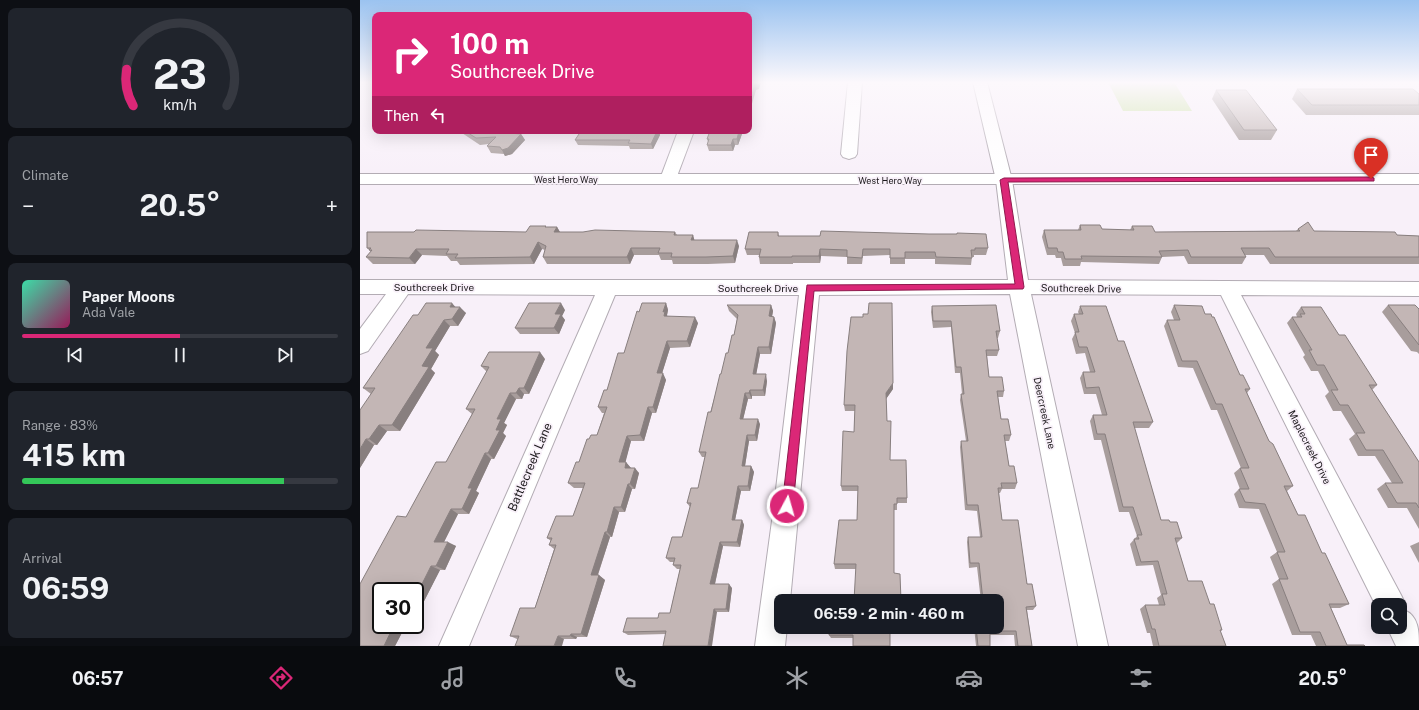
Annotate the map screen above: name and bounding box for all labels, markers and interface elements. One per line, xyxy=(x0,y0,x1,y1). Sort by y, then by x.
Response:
text: 100 m xyxy=(450,27,529,60)
icon: right xyxy=(384,28,436,80)
text: 23 xyxy=(153,49,207,98)
text: Southcreek Drive xyxy=(450,61,595,82)
text: km/h xyxy=(163,95,197,112)
icon: left xyxy=(427,104,449,126)
text: Then xyxy=(384,107,419,124)
pin xyxy=(1354,138,1388,179)
icon: arrive xyxy=(1360,144,1382,166)
text: Climate xyxy=(22,168,69,183)
street label: West Hero Way xyxy=(534,174,598,185)
street label: West Hero Way xyxy=(858,175,922,186)
text: 20.5° xyxy=(140,187,220,223)
text: − xyxy=(22,193,34,219)
text: + xyxy=(326,193,338,219)
street label: Southcreek Drive xyxy=(394,281,474,293)
street label: Southcreek Drive xyxy=(1041,281,1122,295)
street label: Southcreek Drive xyxy=(718,282,798,294)
text: Paper Moons xyxy=(82,288,175,305)
text: Ada Vale xyxy=(82,305,135,320)
icon: previous xyxy=(64,344,86,366)
icon: pause xyxy=(169,344,191,366)
icon: next xyxy=(274,344,296,366)
street label: Deercreek Lane xyxy=(1032,376,1059,450)
street label: Maplecreek Drive xyxy=(1286,408,1334,486)
text: Range · 83% xyxy=(22,418,98,433)
street label: Battlecreek Lane xyxy=(505,421,555,513)
text: 415 km xyxy=(22,437,126,473)
position arrow xyxy=(766,485,808,527)
text: Arrival xyxy=(22,551,62,566)
text: 06:59 xyxy=(22,570,109,606)
speed limit sign: 30 xyxy=(372,582,424,634)
map controls xyxy=(1371,598,1407,634)
button: search xyxy=(1371,598,1407,634)
text: 06:59 · 2 min · 460 m xyxy=(814,605,964,622)
icon: directions xyxy=(267,664,295,692)
icon: music xyxy=(439,664,467,692)
icon: phone xyxy=(611,664,639,692)
icon: climate xyxy=(783,664,811,692)
icon: car xyxy=(955,664,983,692)
icon: filters xyxy=(1127,664,1155,692)
text: 06:57 xyxy=(72,668,124,689)
text: 20.5° xyxy=(1298,668,1347,689)

